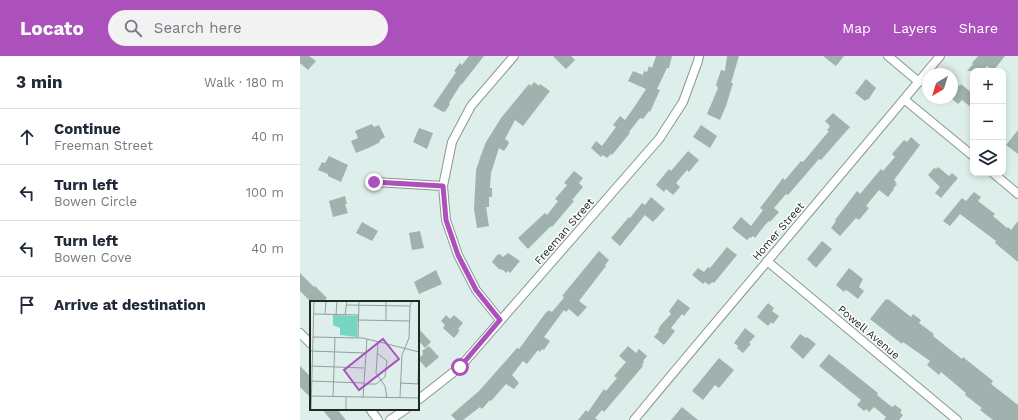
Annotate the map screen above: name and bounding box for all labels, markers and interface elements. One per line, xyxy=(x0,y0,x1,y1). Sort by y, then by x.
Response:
search box xyxy=(108,10,388,46)
text: Locato xyxy=(20,17,84,40)
icon: search xyxy=(122,17,144,39)
text: Search here xyxy=(154,19,242,37)
text: Map xyxy=(842,20,871,36)
text: Layers xyxy=(893,20,937,36)
text: Share xyxy=(959,20,998,36)
north arrow xyxy=(922,68,958,104)
map controls xyxy=(970,68,1006,176)
button: + xyxy=(970,68,1006,104)
text: 3 min xyxy=(16,72,62,92)
text: Walk · 180 m xyxy=(204,75,284,90)
button: − xyxy=(970,104,1006,140)
text: Continue xyxy=(54,120,121,138)
icon: ahead xyxy=(16,126,38,148)
text: 40 m xyxy=(251,129,284,144)
text: Freeman Street xyxy=(54,138,153,153)
button: layers xyxy=(970,140,1006,176)
route end xyxy=(365,173,383,191)
text: Turn left xyxy=(54,176,118,194)
icon: left xyxy=(16,182,38,204)
text: 100 m xyxy=(246,185,284,200)
text: Bowen Circle xyxy=(54,194,137,209)
street label: Freeman Street xyxy=(532,195,597,267)
street label: Homer Street xyxy=(750,199,807,263)
text: Turn left xyxy=(54,232,118,250)
icon: left xyxy=(16,238,38,260)
text: 40 m xyxy=(251,241,284,256)
text: Bowen Cove xyxy=(54,250,132,265)
icon: arrive xyxy=(16,294,38,316)
text: Arrive at destination xyxy=(54,296,206,314)
inset map xyxy=(310,301,419,410)
street label: Powell Avenue xyxy=(835,303,902,362)
route start xyxy=(451,358,469,376)

